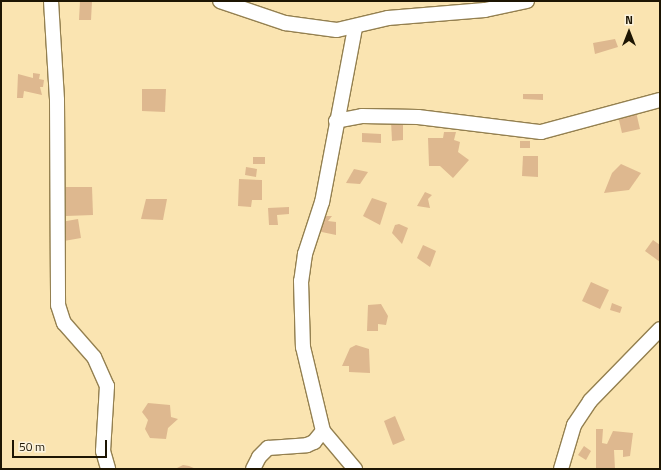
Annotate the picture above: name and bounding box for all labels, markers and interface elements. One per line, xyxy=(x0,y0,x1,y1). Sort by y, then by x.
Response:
north arrow xyxy=(609,12,649,52)
text: N xyxy=(625,12,633,28)
scale bar xyxy=(14,432,109,458)
text: 50 m xyxy=(19,437,45,456)

